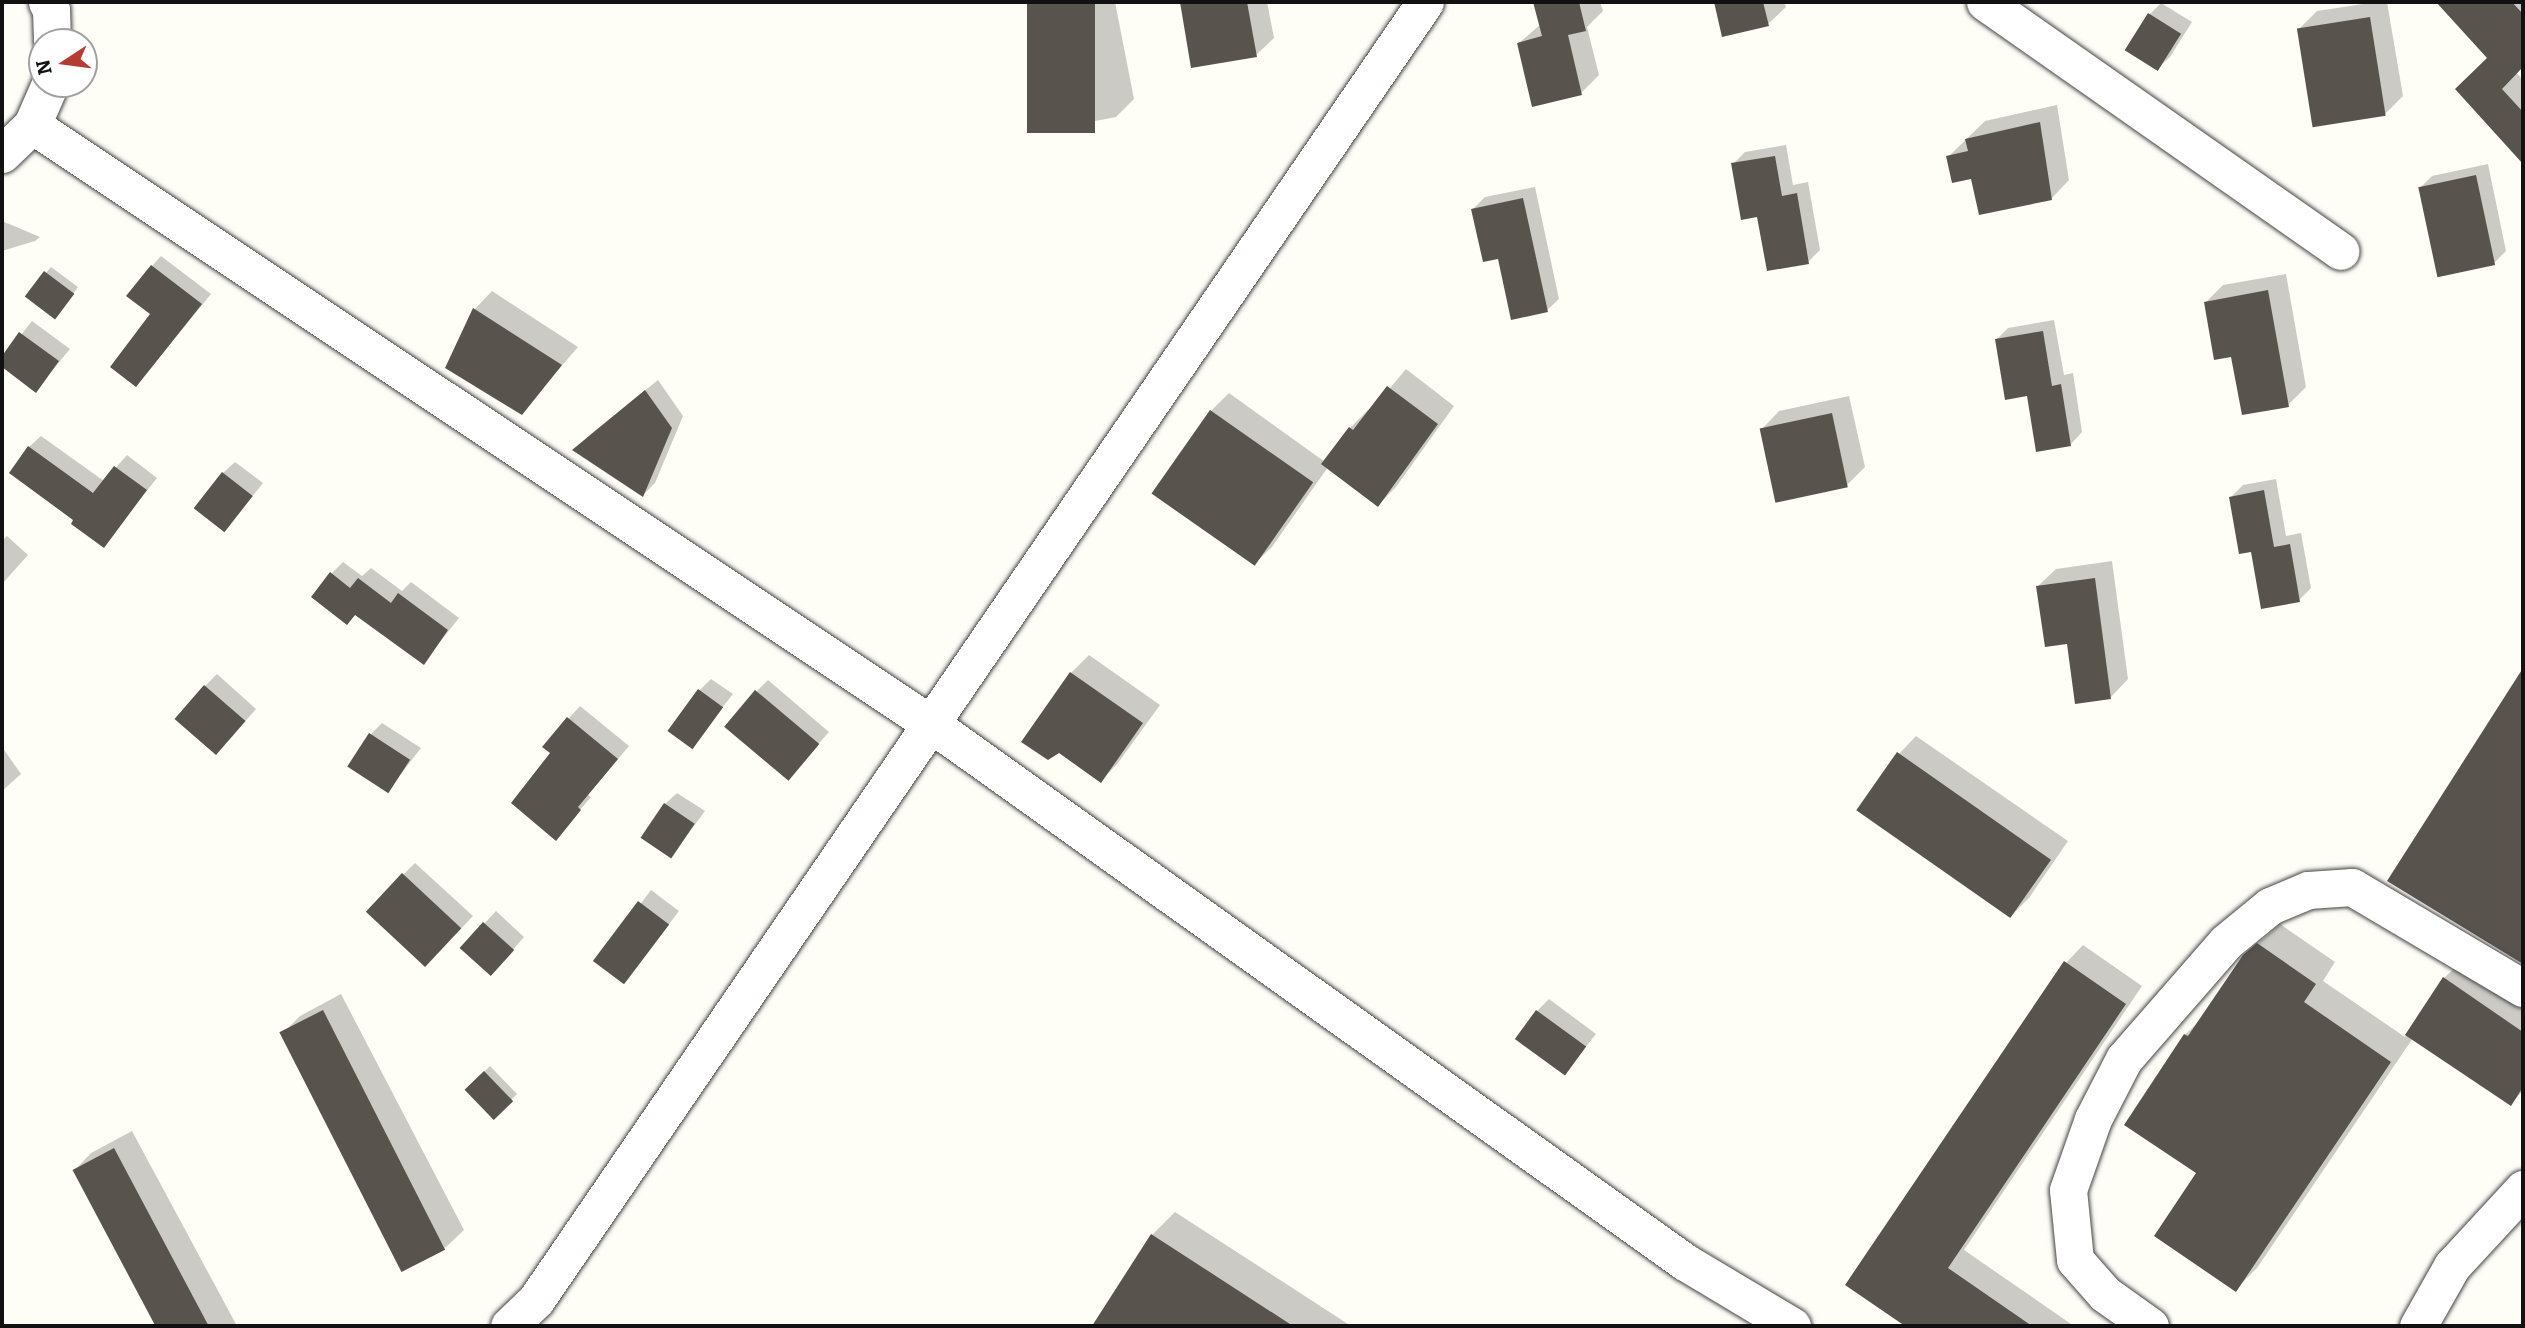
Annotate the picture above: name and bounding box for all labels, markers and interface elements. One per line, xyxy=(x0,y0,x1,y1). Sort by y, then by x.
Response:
north arrow xyxy=(28,28,98,98)
text: N xyxy=(31,58,57,77)

